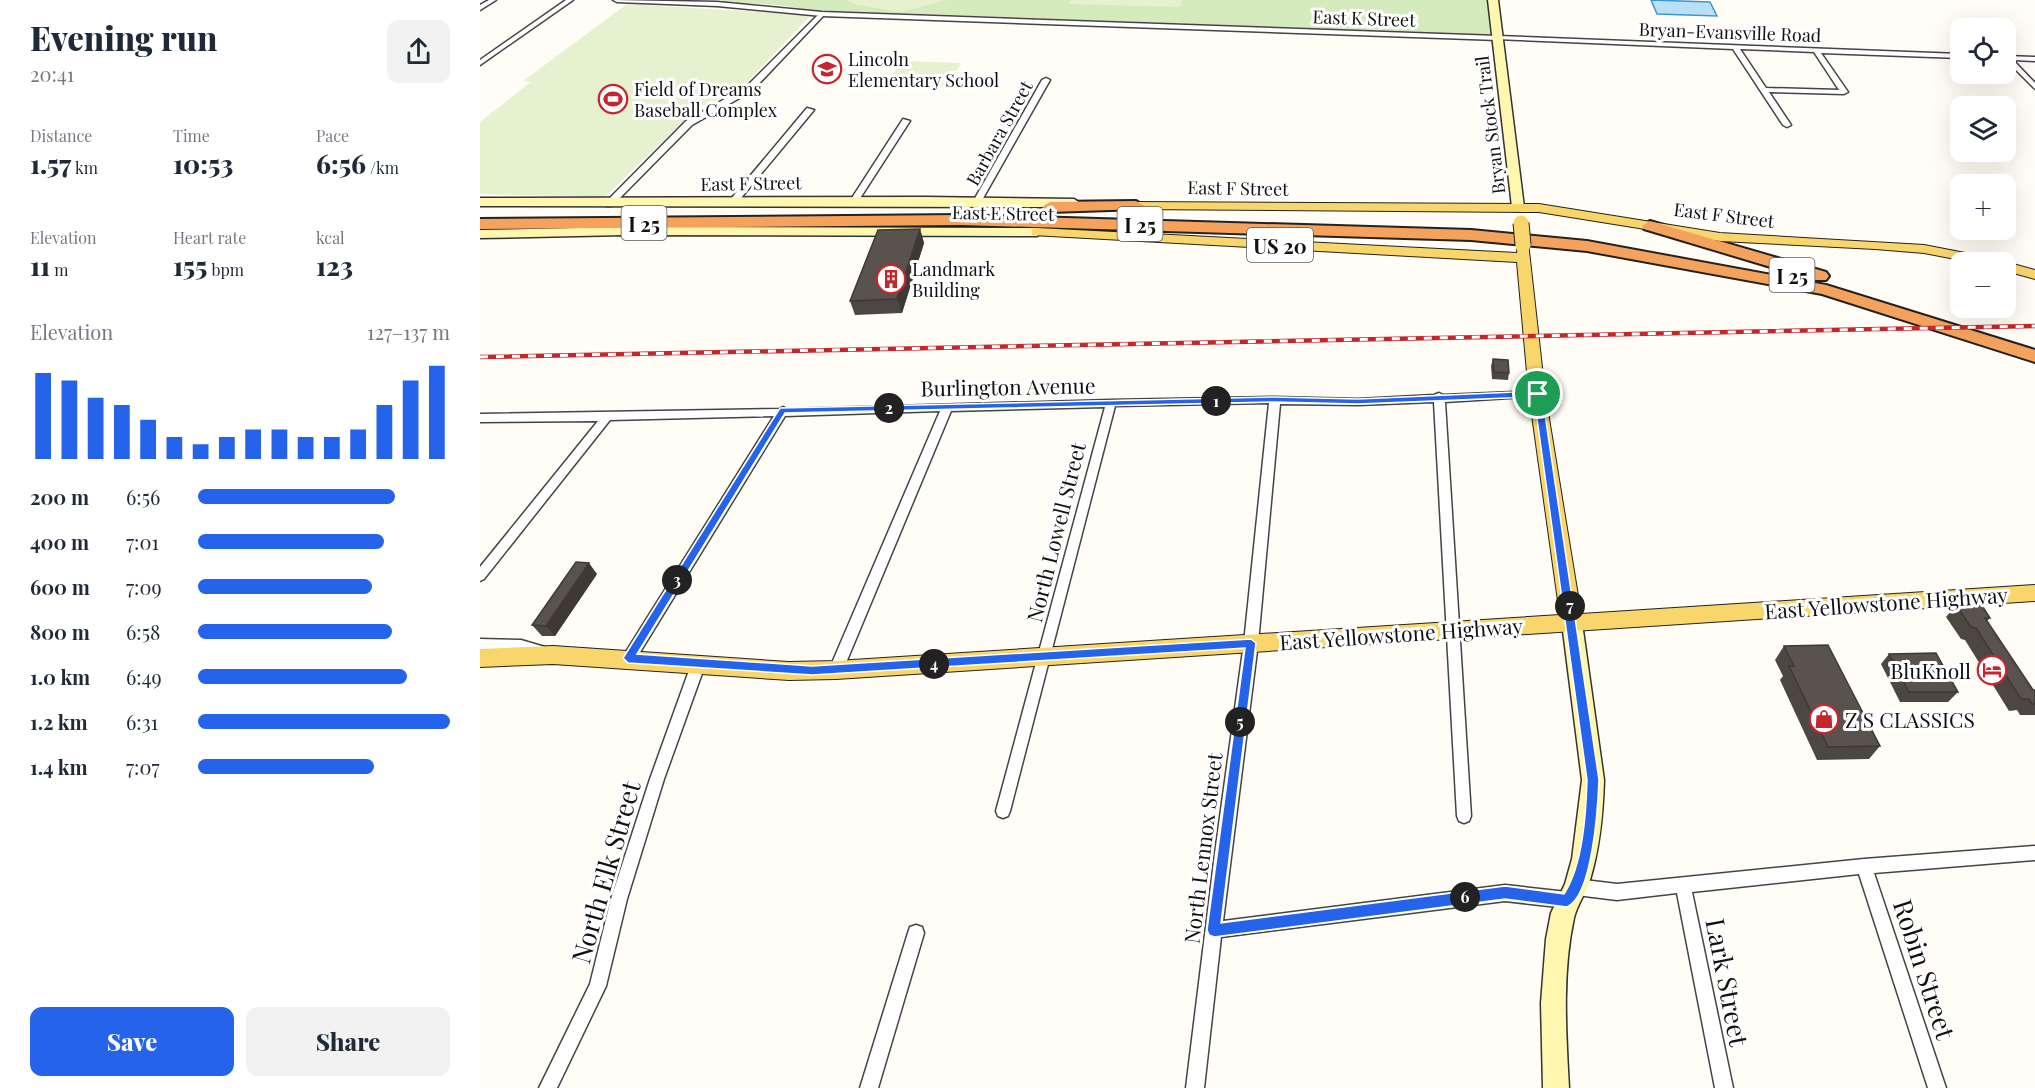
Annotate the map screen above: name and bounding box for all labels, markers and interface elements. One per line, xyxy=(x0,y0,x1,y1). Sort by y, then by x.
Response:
street label: East K Street xyxy=(1312,4,1417,32)
text: Evening run xyxy=(30,15,217,59)
street label: Bryan-Evansville Road xyxy=(1638,17,1822,47)
map controls xyxy=(1950,18,2016,318)
button: locate xyxy=(1950,18,2016,84)
button: share xyxy=(387,20,450,83)
place label: Lincoln Elementary School xyxy=(848,47,999,92)
school or university icon: Lincoln Elementary School xyxy=(811,53,843,85)
street label: Bryan Stock Trail xyxy=(1470,54,1510,196)
text: 20:41 xyxy=(30,60,74,87)
street label: Barbara Street xyxy=(960,76,1038,190)
place label: Field of Dreams Baseball Complex xyxy=(634,77,778,122)
sports icon: Field of Dreams Baseball Complex xyxy=(597,83,629,115)
button: layers xyxy=(1950,96,2016,162)
text: Distance xyxy=(30,125,92,146)
text: Time xyxy=(173,125,210,146)
text: Pace xyxy=(316,125,349,146)
text: 1.57 xyxy=(30,146,71,181)
text: 10:53 xyxy=(173,146,233,181)
text: 6:56 xyxy=(316,146,366,181)
text: km xyxy=(71,157,98,178)
text: /km xyxy=(366,157,399,178)
street label: East F Street xyxy=(700,170,802,196)
button: + xyxy=(1950,174,2016,240)
street label: East F Street xyxy=(1187,175,1289,201)
street label: East F Street xyxy=(1672,197,1776,233)
street label: East E Street xyxy=(952,200,1055,226)
road number: I 25 xyxy=(622,206,666,240)
road number: I 25 xyxy=(1118,207,1162,241)
text: Elevation xyxy=(30,227,97,248)
text: Heart rate xyxy=(173,227,246,248)
text: kcal xyxy=(316,227,345,248)
road number: US 20 xyxy=(1247,228,1313,262)
text: 11 xyxy=(30,248,50,283)
text: 155 xyxy=(173,248,207,283)
text: 123 xyxy=(316,248,353,283)
button: − xyxy=(1950,252,2016,318)
place label: Landmark Building xyxy=(912,257,995,302)
road number: I 25 xyxy=(1770,258,1814,292)
text: m xyxy=(50,259,68,280)
text: bpm xyxy=(207,259,244,280)
building icon: Landmark Building xyxy=(875,263,907,295)
text: Elevation xyxy=(30,318,113,345)
text: 127–137 m xyxy=(367,318,450,345)
pin xyxy=(1512,368,1563,419)
street label: Burlington Avenue xyxy=(920,370,1096,402)
icon: arrive xyxy=(1521,377,1554,410)
pin: 1 xyxy=(1201,386,1231,416)
text: 1 xyxy=(1213,390,1219,411)
pin: 2 xyxy=(874,393,904,423)
text: 2 xyxy=(885,397,893,418)
street label: North Lowell Street xyxy=(1019,439,1091,625)
text: 200 m xyxy=(30,483,89,510)
text: 6:56 xyxy=(126,483,160,510)
text: 400 m xyxy=(30,528,89,555)
text: 7:01 xyxy=(126,528,159,555)
pin: 3 xyxy=(662,565,692,595)
text: 3 xyxy=(673,569,681,590)
text: 600 m xyxy=(30,573,90,600)
text: 7:09 xyxy=(126,573,162,600)
street label: East Yellowstone Highway xyxy=(1763,579,2009,624)
pin: 7 xyxy=(1555,591,1585,621)
text: 7 xyxy=(1566,595,1574,616)
street label: East Yellowstone Highway xyxy=(1278,610,1524,655)
text: 800 m xyxy=(30,618,90,645)
text: 6:58 xyxy=(126,618,160,645)
pin: 4 xyxy=(919,649,949,679)
text: 4 xyxy=(930,653,938,674)
hotel icon: BluKnoll xyxy=(1976,654,2008,686)
place label: BluKnoll xyxy=(1890,656,1971,684)
text: 1.0 km xyxy=(30,663,90,690)
text: 6:49 xyxy=(126,663,162,690)
shop icon: Z S CLASSICS xyxy=(1808,703,1840,735)
place label: Z S CLASSICS xyxy=(1845,705,1975,733)
pin: 5 xyxy=(1225,707,1255,737)
text: 1.2 km xyxy=(30,708,88,735)
text: 6:31 xyxy=(126,708,158,735)
text: 5 xyxy=(1236,711,1244,732)
street label: North Lennox Street xyxy=(1176,751,1228,945)
text: 1.4 km xyxy=(30,753,88,780)
text: 7:07 xyxy=(126,753,160,780)
street label: North Elk Street xyxy=(562,776,648,967)
pin: 6 xyxy=(1450,882,1480,912)
text: 6 xyxy=(1461,886,1469,907)
street label: Robin Street xyxy=(1886,895,1964,1044)
street label: Lark Street xyxy=(1698,915,1758,1050)
button: Save xyxy=(30,1007,234,1076)
button: Share xyxy=(246,1007,450,1076)

